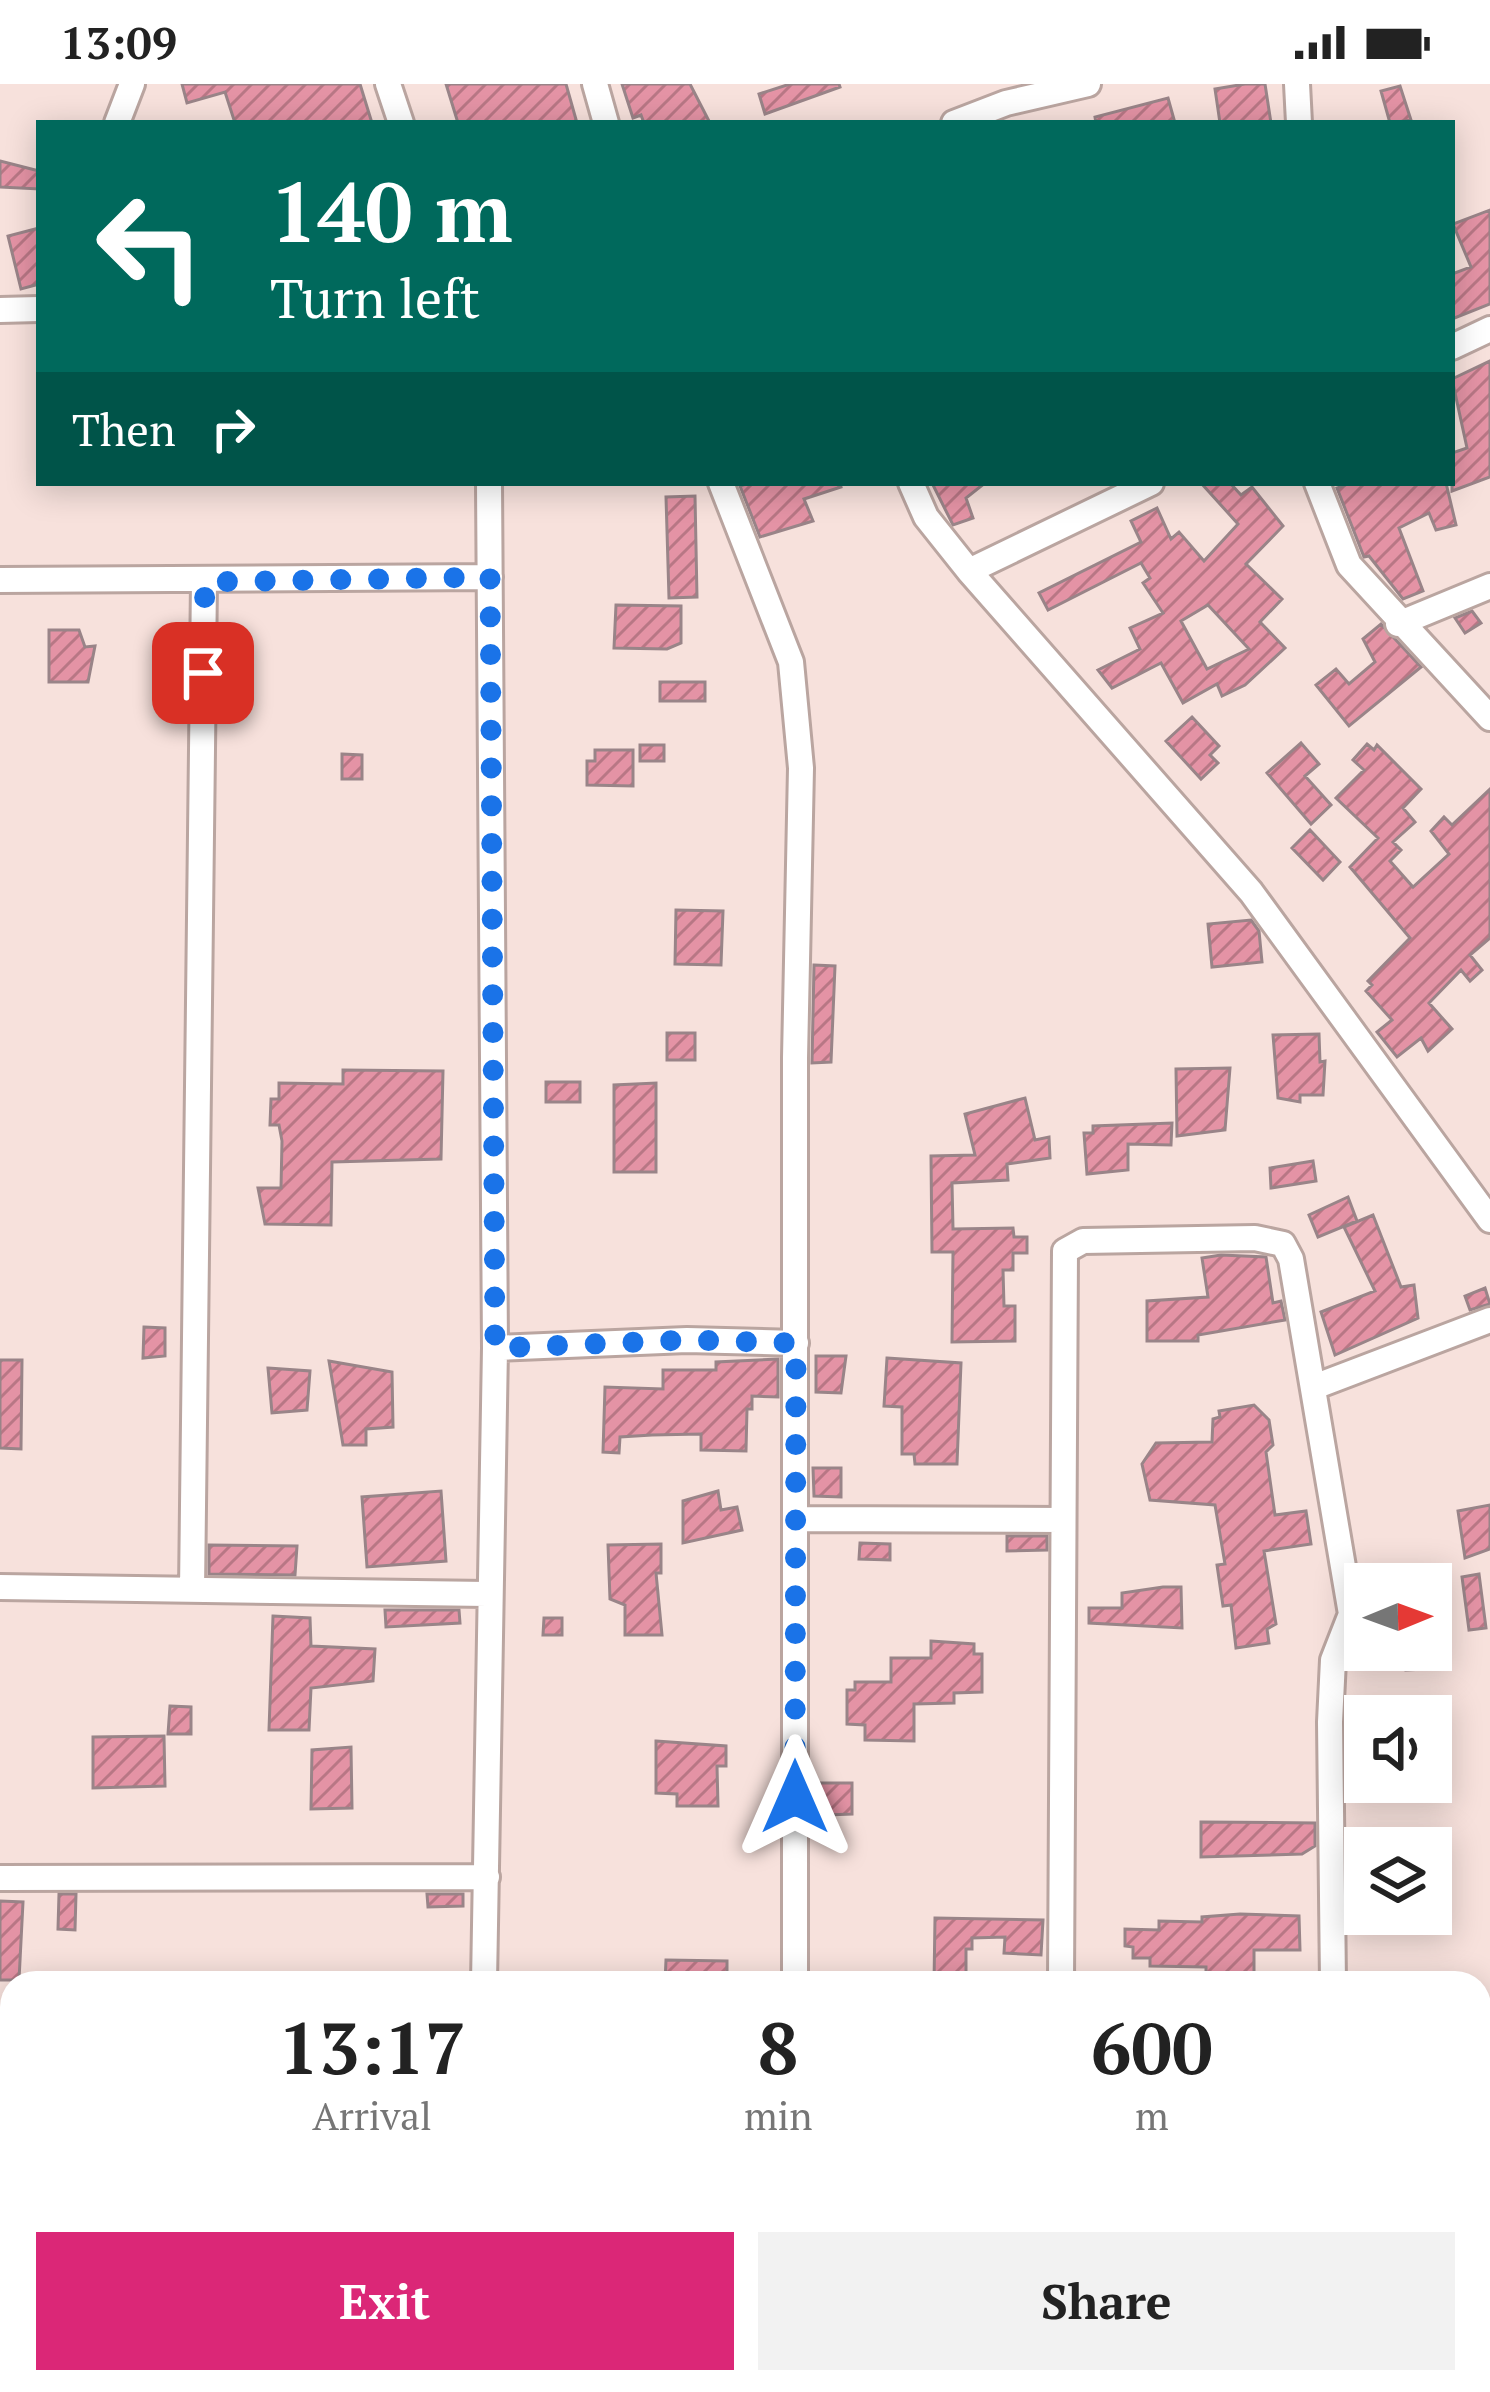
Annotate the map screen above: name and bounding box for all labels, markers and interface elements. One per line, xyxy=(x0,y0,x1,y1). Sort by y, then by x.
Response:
text: 13:09 xyxy=(60,12,177,72)
text: 140 m xyxy=(270,155,513,266)
icon: left xyxy=(72,168,228,324)
text: Turn left xyxy=(270,262,480,333)
icon: right xyxy=(200,396,266,462)
text: Then xyxy=(72,399,176,459)
pin xyxy=(152,622,254,724)
icon: arrive xyxy=(170,640,236,706)
north arrow xyxy=(1344,1563,1452,1671)
map controls xyxy=(1344,1563,1452,1935)
button: sound xyxy=(1344,1695,1452,1803)
position arrow xyxy=(732,1734,858,1860)
button: layers xyxy=(1344,1827,1452,1935)
text: 13:17 xyxy=(278,1999,466,2095)
text: 8 xyxy=(758,1999,799,2095)
text: 600 xyxy=(1091,1999,1213,2095)
text: Arrival xyxy=(312,2089,432,2141)
text: min xyxy=(744,2089,812,2141)
text: m xyxy=(1135,2089,1169,2141)
button: Exit xyxy=(36,2232,734,2370)
button: Share xyxy=(758,2232,1455,2370)

